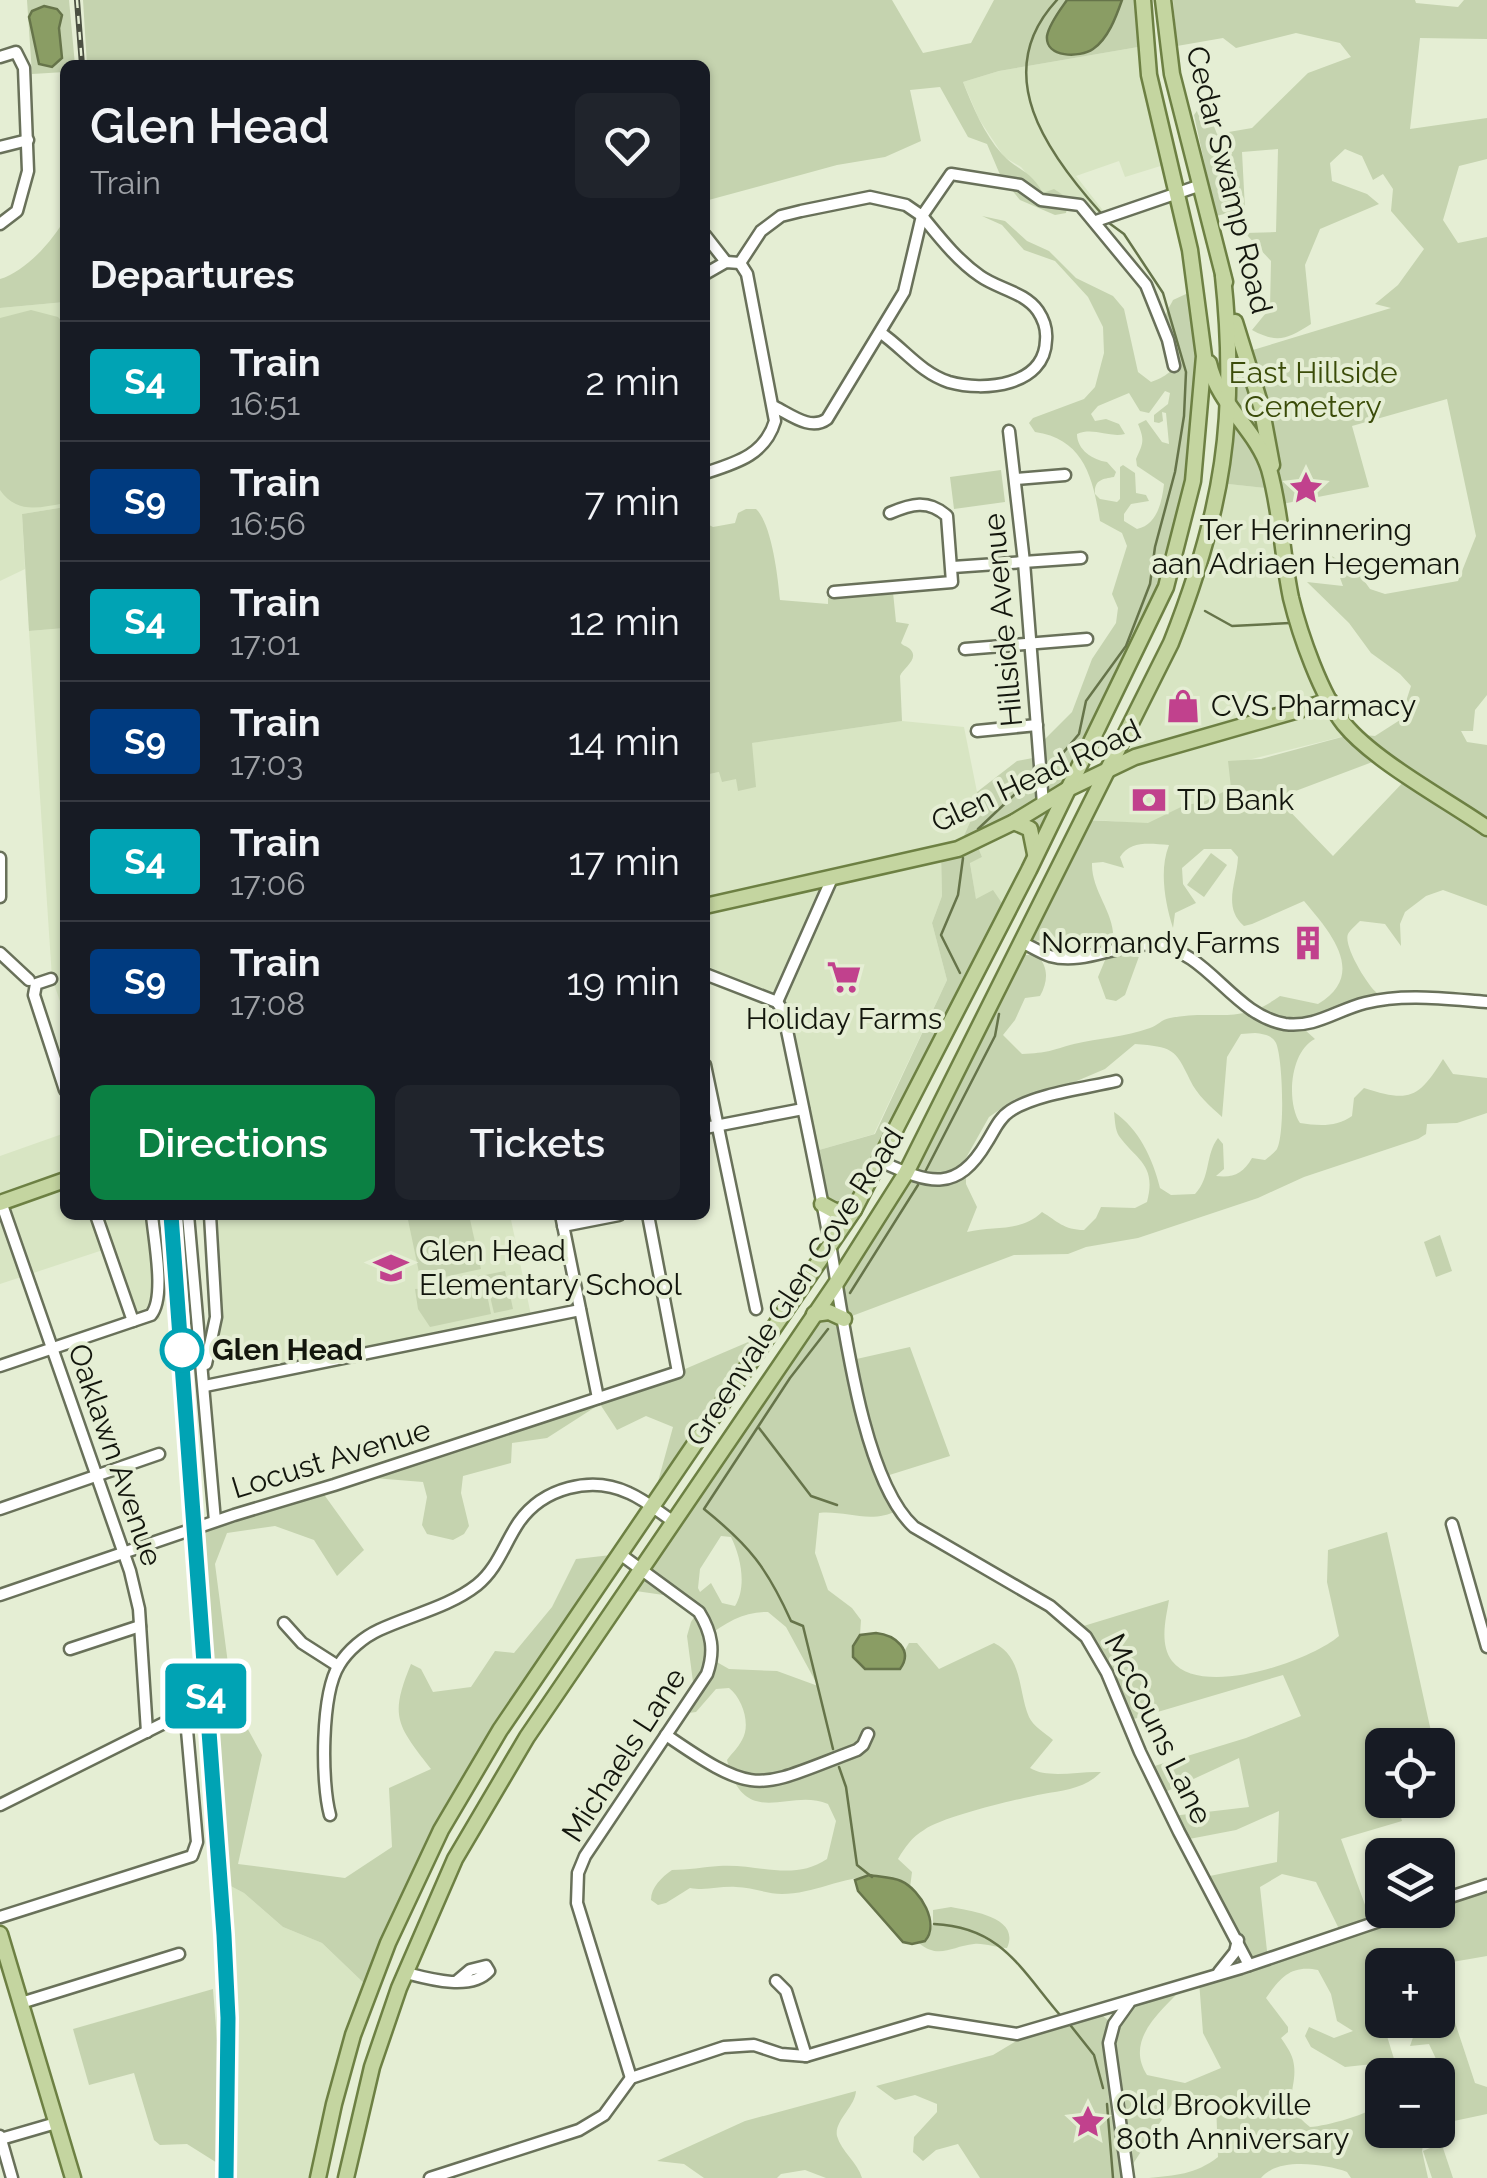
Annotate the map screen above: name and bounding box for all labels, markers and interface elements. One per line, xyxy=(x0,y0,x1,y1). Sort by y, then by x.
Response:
street label: Cedar Swamp Road xyxy=(1179,42,1280,317)
button: heart xyxy=(575,93,680,198)
text: Glen Head xyxy=(90,98,329,154)
text: Train xyxy=(90,164,161,201)
text: Departures xyxy=(90,252,295,297)
text: Train xyxy=(230,340,321,385)
park label: East Hillside Cemetery xyxy=(1228,355,1398,424)
text: 2 min xyxy=(585,359,680,404)
text: S4 xyxy=(124,361,166,402)
text: 16:51 xyxy=(230,385,300,422)
text: Train xyxy=(230,460,321,505)
place icon: Ter Herinnering aan Adriaen Hegeman xyxy=(1287,469,1325,507)
text: 7 min xyxy=(585,479,680,524)
text: S9 xyxy=(124,481,166,522)
text: 16:56 xyxy=(230,505,306,542)
street label: Hillside Avenue xyxy=(976,512,1029,728)
place label: Ter Herinnering aan Adriaen Hegeman xyxy=(1152,512,1460,581)
text: Train xyxy=(230,580,321,625)
text: 12 min xyxy=(569,599,680,644)
text: S4 xyxy=(124,601,166,642)
text: 17:01 xyxy=(230,625,300,662)
shop icon: CVS Pharmacy xyxy=(1164,687,1202,725)
place label: CVS Pharmacy xyxy=(1211,688,1416,723)
text: Train xyxy=(230,700,321,745)
street label: Glen Head Road xyxy=(926,712,1146,839)
text: 14 min xyxy=(568,719,680,764)
text: S9 xyxy=(124,721,166,762)
text: 17:03 xyxy=(230,745,303,782)
bank icon: TD Bank xyxy=(1130,781,1168,819)
place label: TD Bank xyxy=(1177,782,1294,817)
text: Train xyxy=(230,820,321,865)
text: 17 min xyxy=(569,839,680,884)
text: S4 xyxy=(124,841,166,882)
text: 17:06 xyxy=(230,865,306,902)
building icon: Normandy Farms xyxy=(1289,924,1327,962)
place label: Normandy Farms xyxy=(1041,925,1280,960)
text: Train xyxy=(230,940,321,985)
supermarket icon: Holiday Farms xyxy=(825,958,863,996)
text: 19 min xyxy=(566,959,680,1004)
text: S9 xyxy=(124,961,166,1002)
text: 17:08 xyxy=(230,985,305,1022)
place label: Holiday Farms xyxy=(746,1001,942,1036)
button: Directions xyxy=(90,1085,375,1200)
button: Tickets xyxy=(395,1085,680,1200)
street label: Greenvale Glen Cove Road xyxy=(679,1121,911,1452)
place label: Glen Head Elementary School xyxy=(419,1233,682,1302)
school or university icon: Glen Head Elementary School xyxy=(372,1249,410,1287)
marker: Glen Head xyxy=(161,1329,203,1371)
place label: Glen Head xyxy=(212,1332,363,1367)
street label: Oaklawn Avenue xyxy=(61,1339,170,1570)
street label: Locust Avenue xyxy=(227,1412,434,1505)
street label: McCouns Lane xyxy=(1097,1628,1220,1830)
street label: Michaels Lane xyxy=(554,1661,693,1848)
line badge: S4 xyxy=(161,1664,251,1728)
text: S4 xyxy=(185,1676,227,1717)
map controls xyxy=(1365,1728,1455,2148)
button: locate xyxy=(1365,1728,1455,1818)
button: layers xyxy=(1365,1838,1455,1928)
button: + xyxy=(1365,1948,1455,2038)
button: − xyxy=(1365,2058,1455,2148)
place label: Old Brookville 80th Anniversary xyxy=(1116,2087,1349,2156)
place icon: Old Brookville 80th Anniversary xyxy=(1069,2103,1107,2141)

